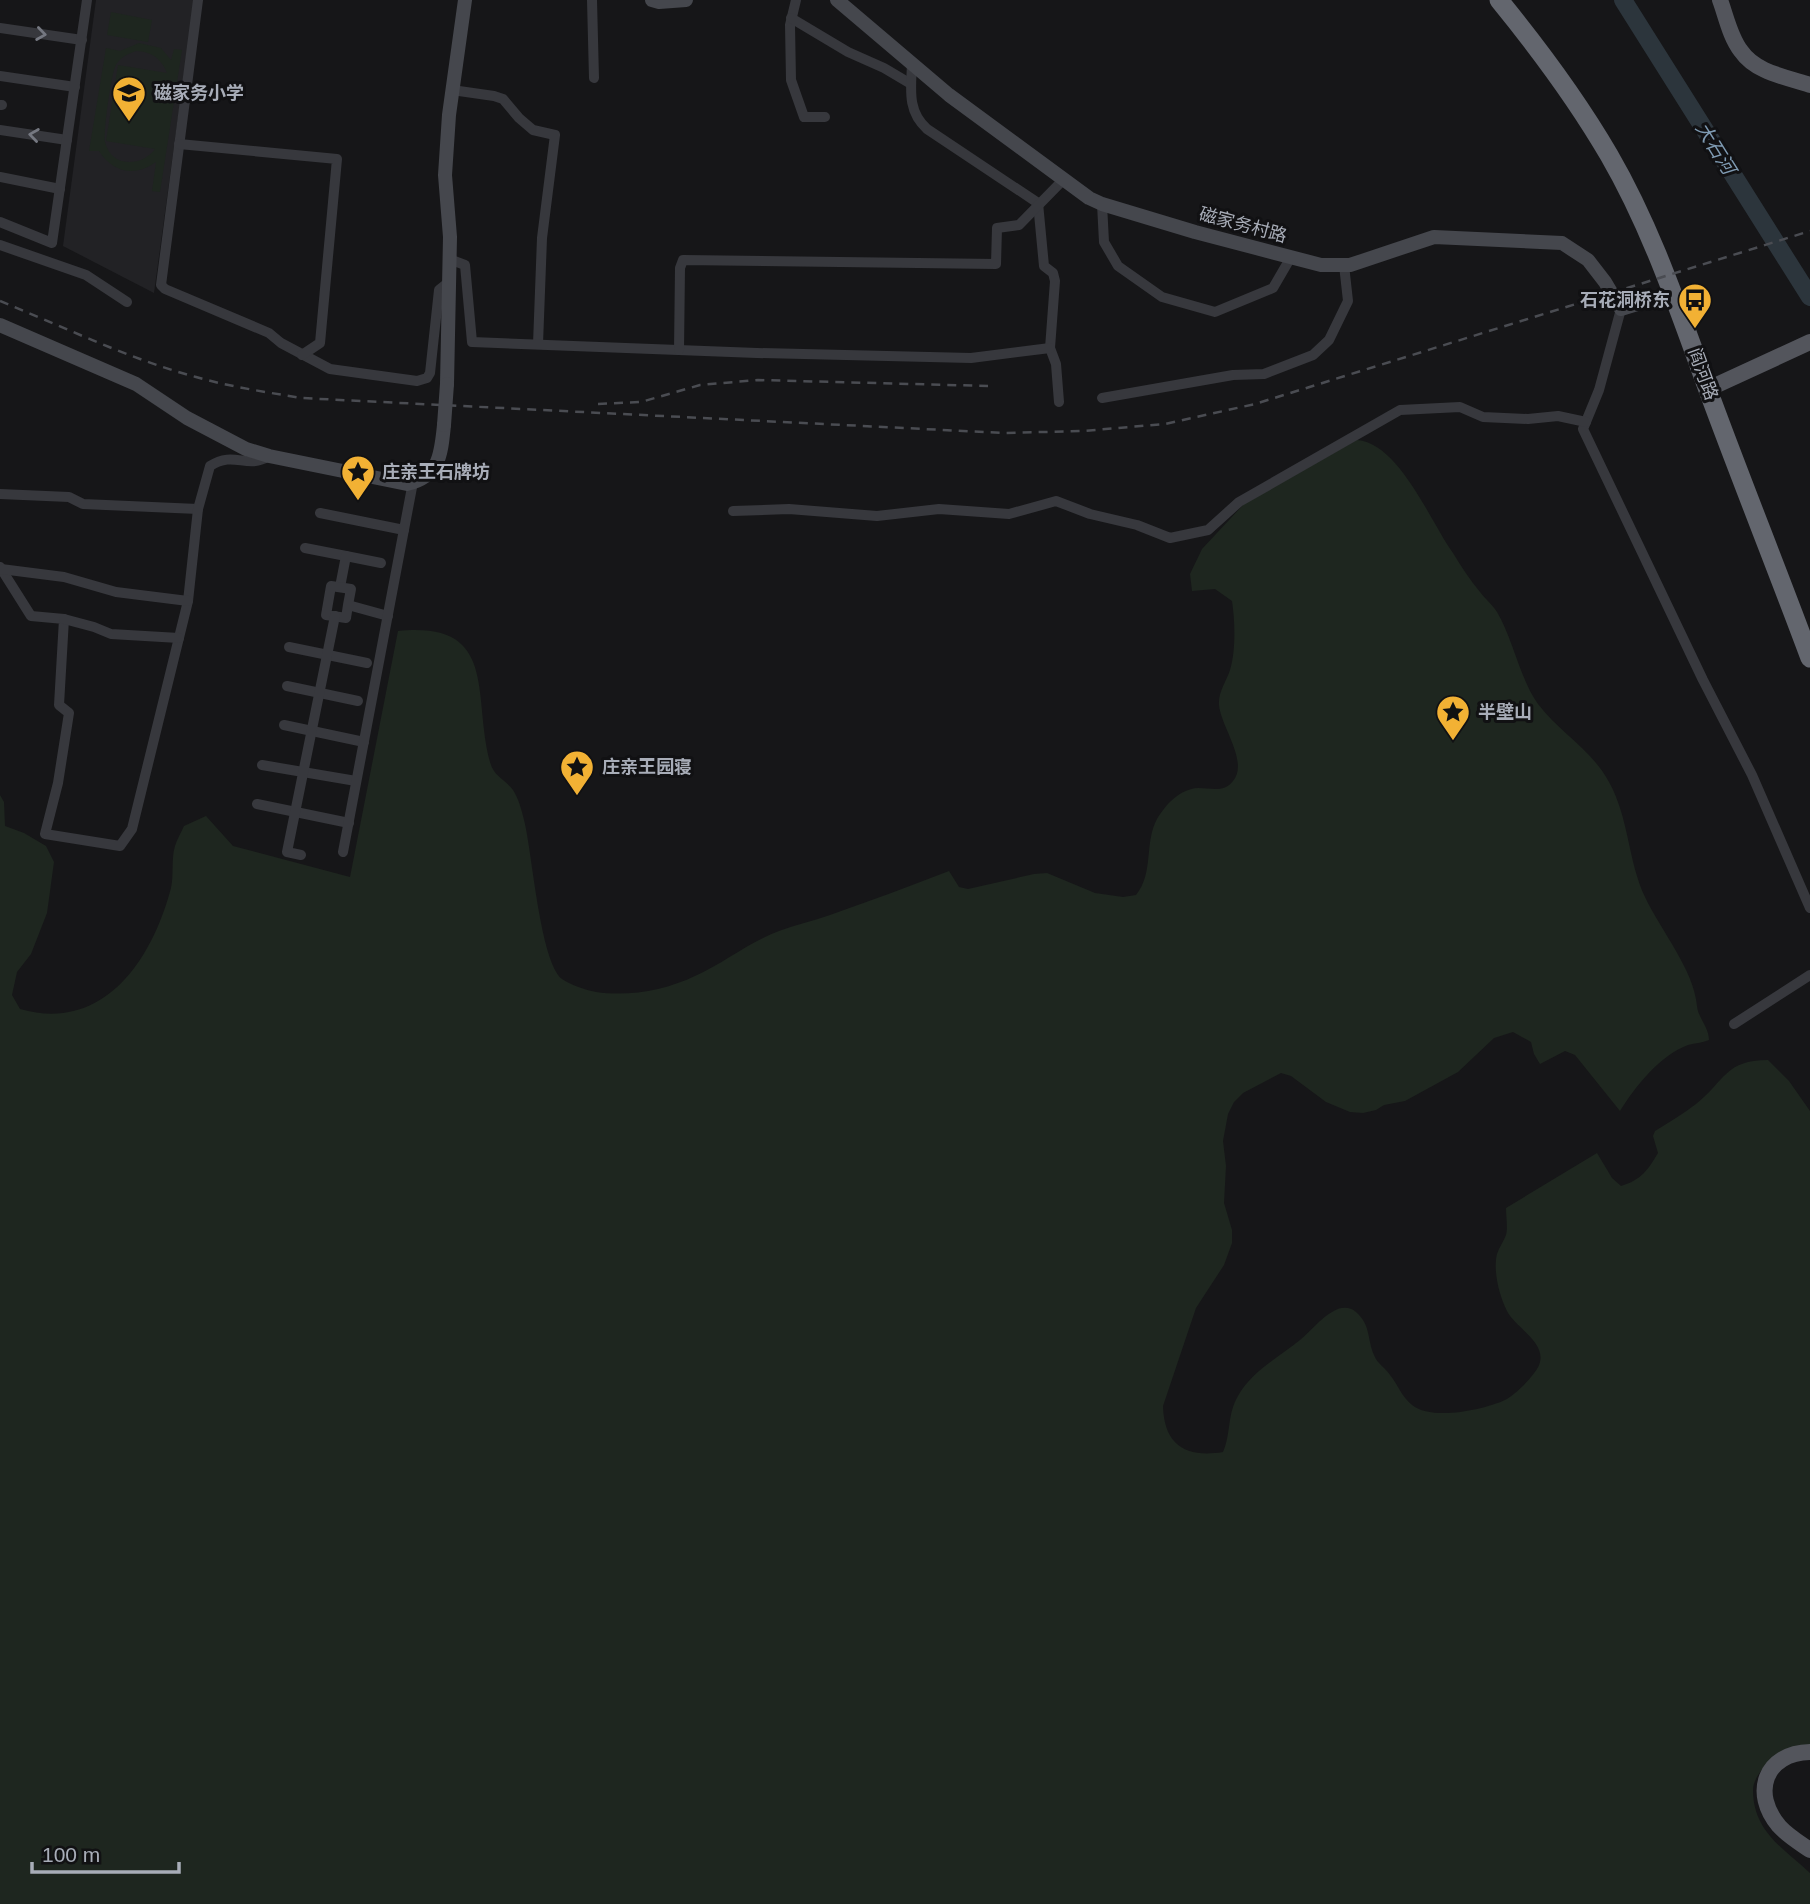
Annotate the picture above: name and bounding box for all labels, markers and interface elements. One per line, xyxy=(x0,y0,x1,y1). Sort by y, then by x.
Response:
one-way arrow xyxy=(35,26,47,41)
school or university icon: 磁家务小学 xyxy=(110,74,148,123)
place label: 磁家务小学 xyxy=(154,83,244,103)
water label: 大石河 xyxy=(1692,119,1742,181)
one-way arrow xyxy=(28,128,39,143)
street label: 磁家务村路 xyxy=(1197,204,1289,246)
bus stop icon: 石花洞桥东 xyxy=(1676,281,1714,330)
place label: 石花洞桥东 xyxy=(1580,290,1670,310)
street label: 阎河路 xyxy=(1684,345,1722,403)
place icon: 庄亲王石牌坊 xyxy=(339,453,377,502)
place label: 庄亲王石牌坊 xyxy=(382,462,490,482)
place icon: 半壁山 xyxy=(1434,693,1472,742)
place label: 半壁山 xyxy=(1478,702,1532,722)
place icon: 庄亲王园寝 xyxy=(558,748,596,797)
place label: 庄亲王园寝 xyxy=(602,757,692,777)
scale bar xyxy=(32,1830,178,1874)
text: 100 m xyxy=(42,1843,100,1866)

